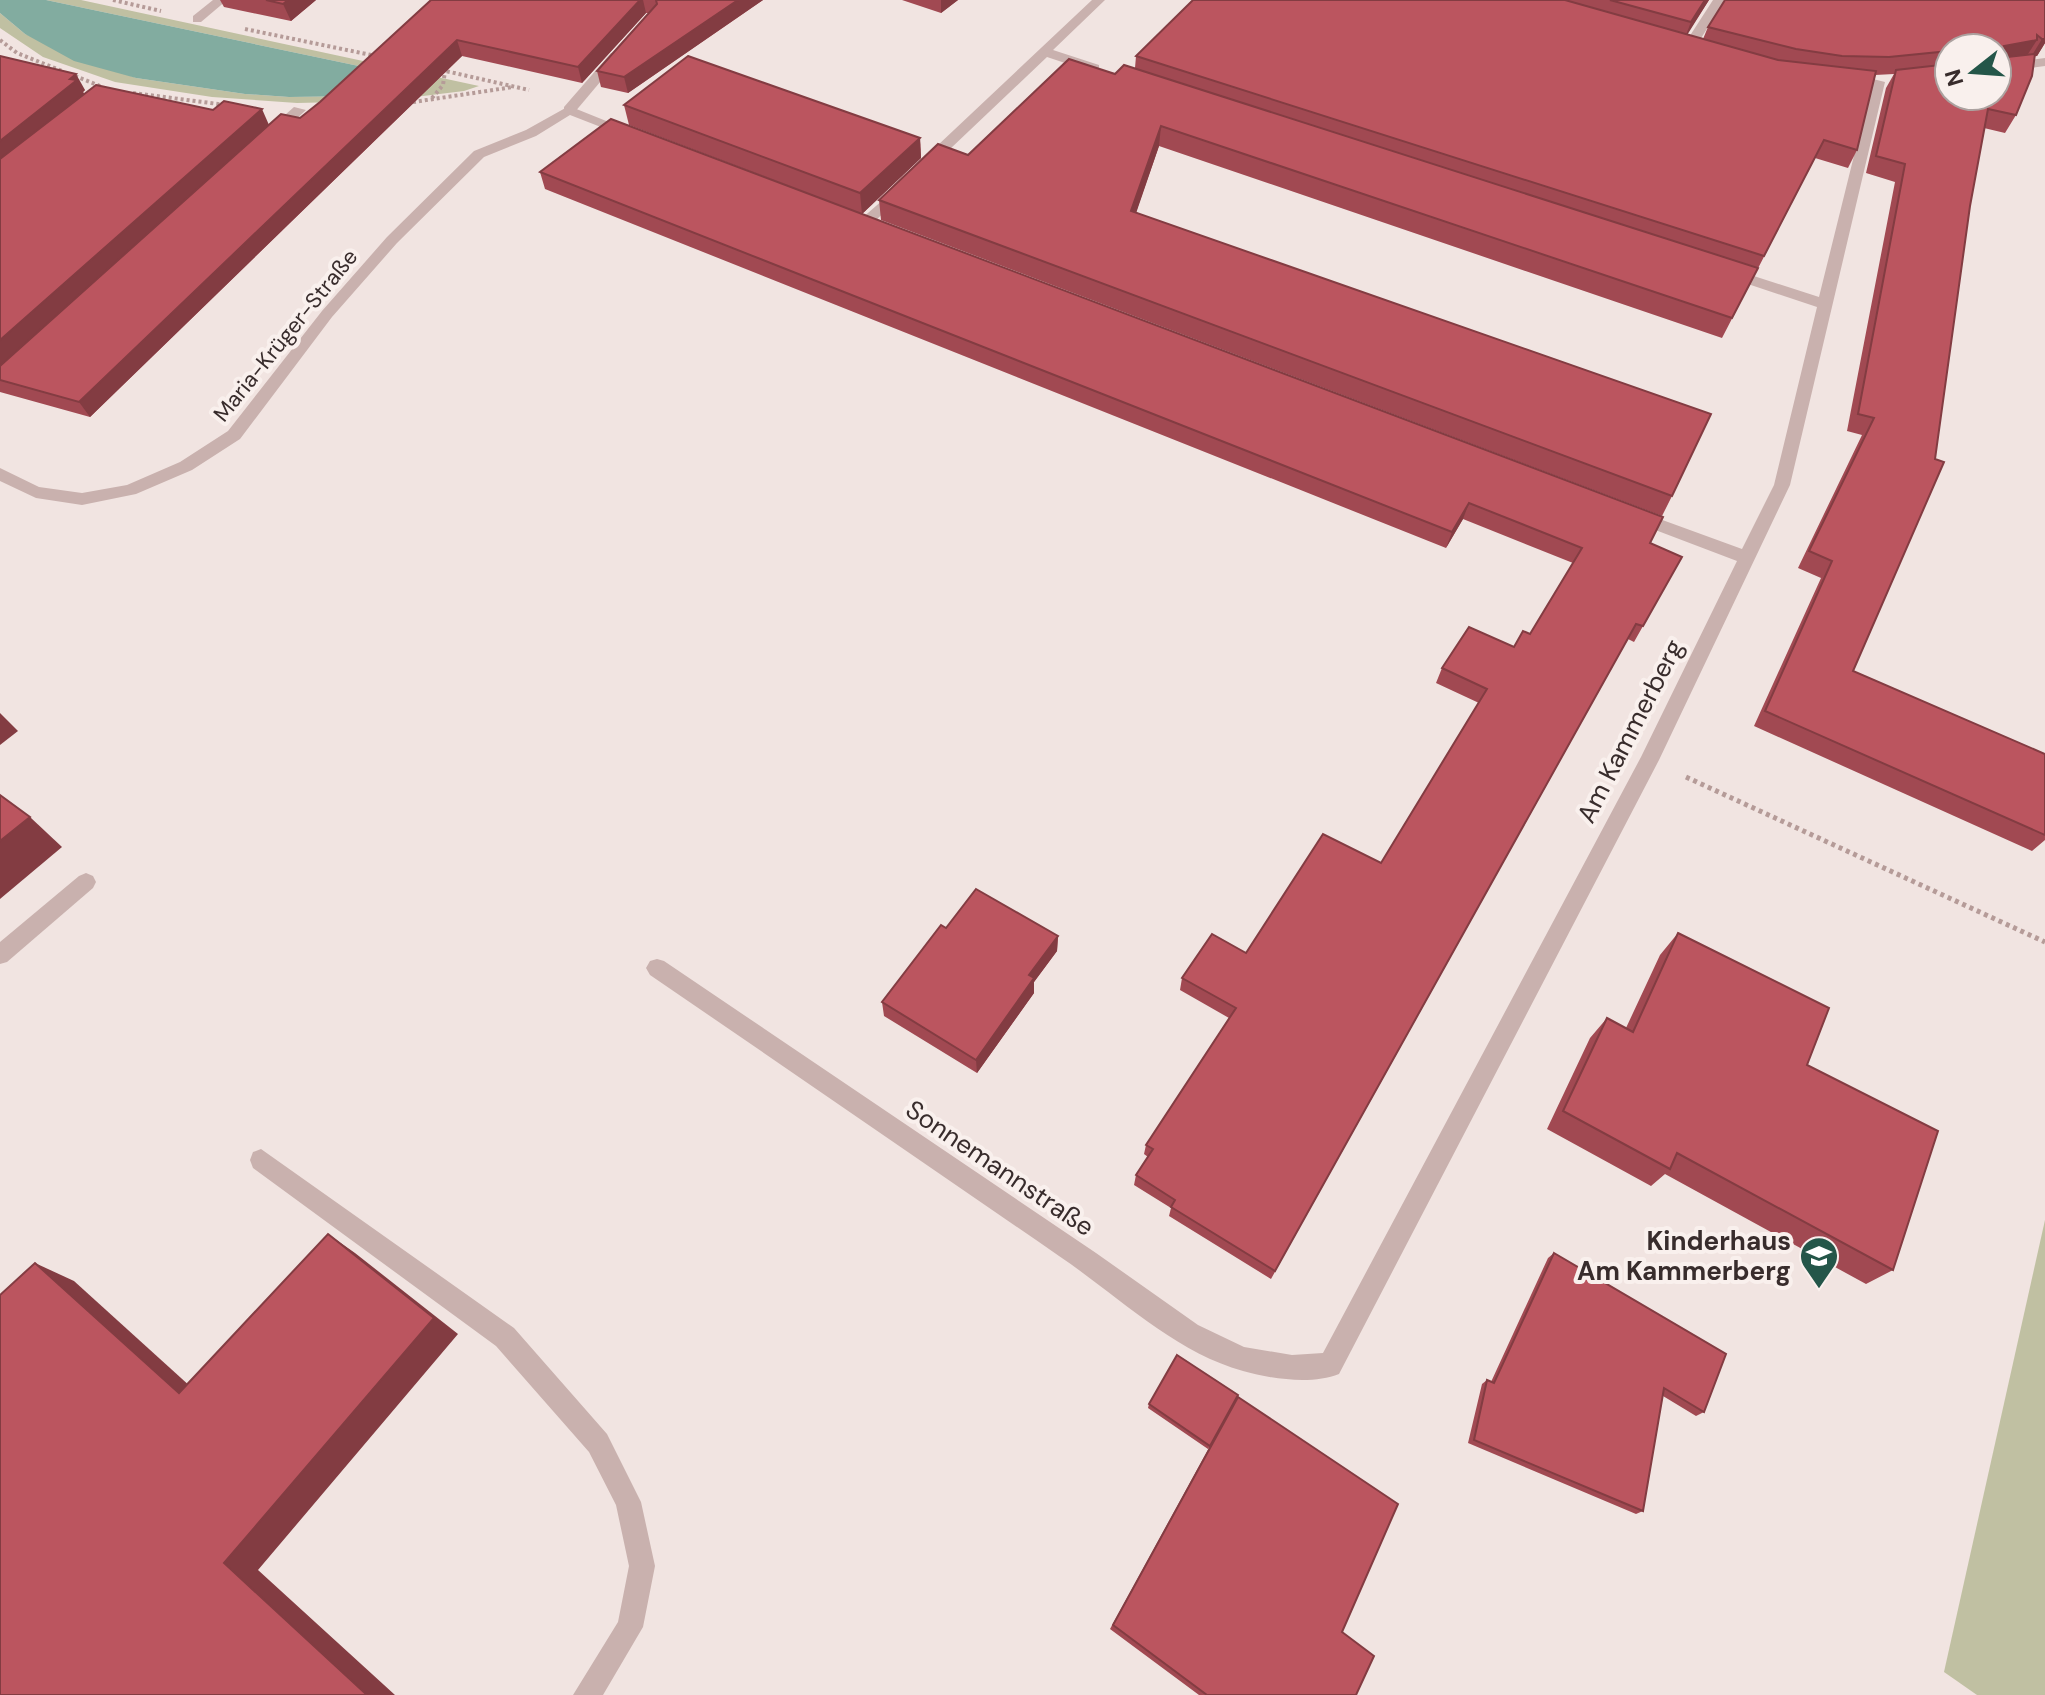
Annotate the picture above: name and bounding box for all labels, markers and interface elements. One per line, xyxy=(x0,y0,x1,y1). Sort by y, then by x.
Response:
north arrow xyxy=(1933,32,2013,112)
text: N xyxy=(1938,66,1971,90)
street label: Maria-Krüger-Straße xyxy=(207,243,364,428)
street label: Am Kammerberg xyxy=(1569,633,1691,829)
street label: Sonnemannstraße xyxy=(899,1092,1101,1244)
place label: Kinderhaus Am Kammerberg xyxy=(1577,1224,1791,1288)
school or university icon: Kinderhaus Am Kammerberg xyxy=(1798,1235,1840,1290)

